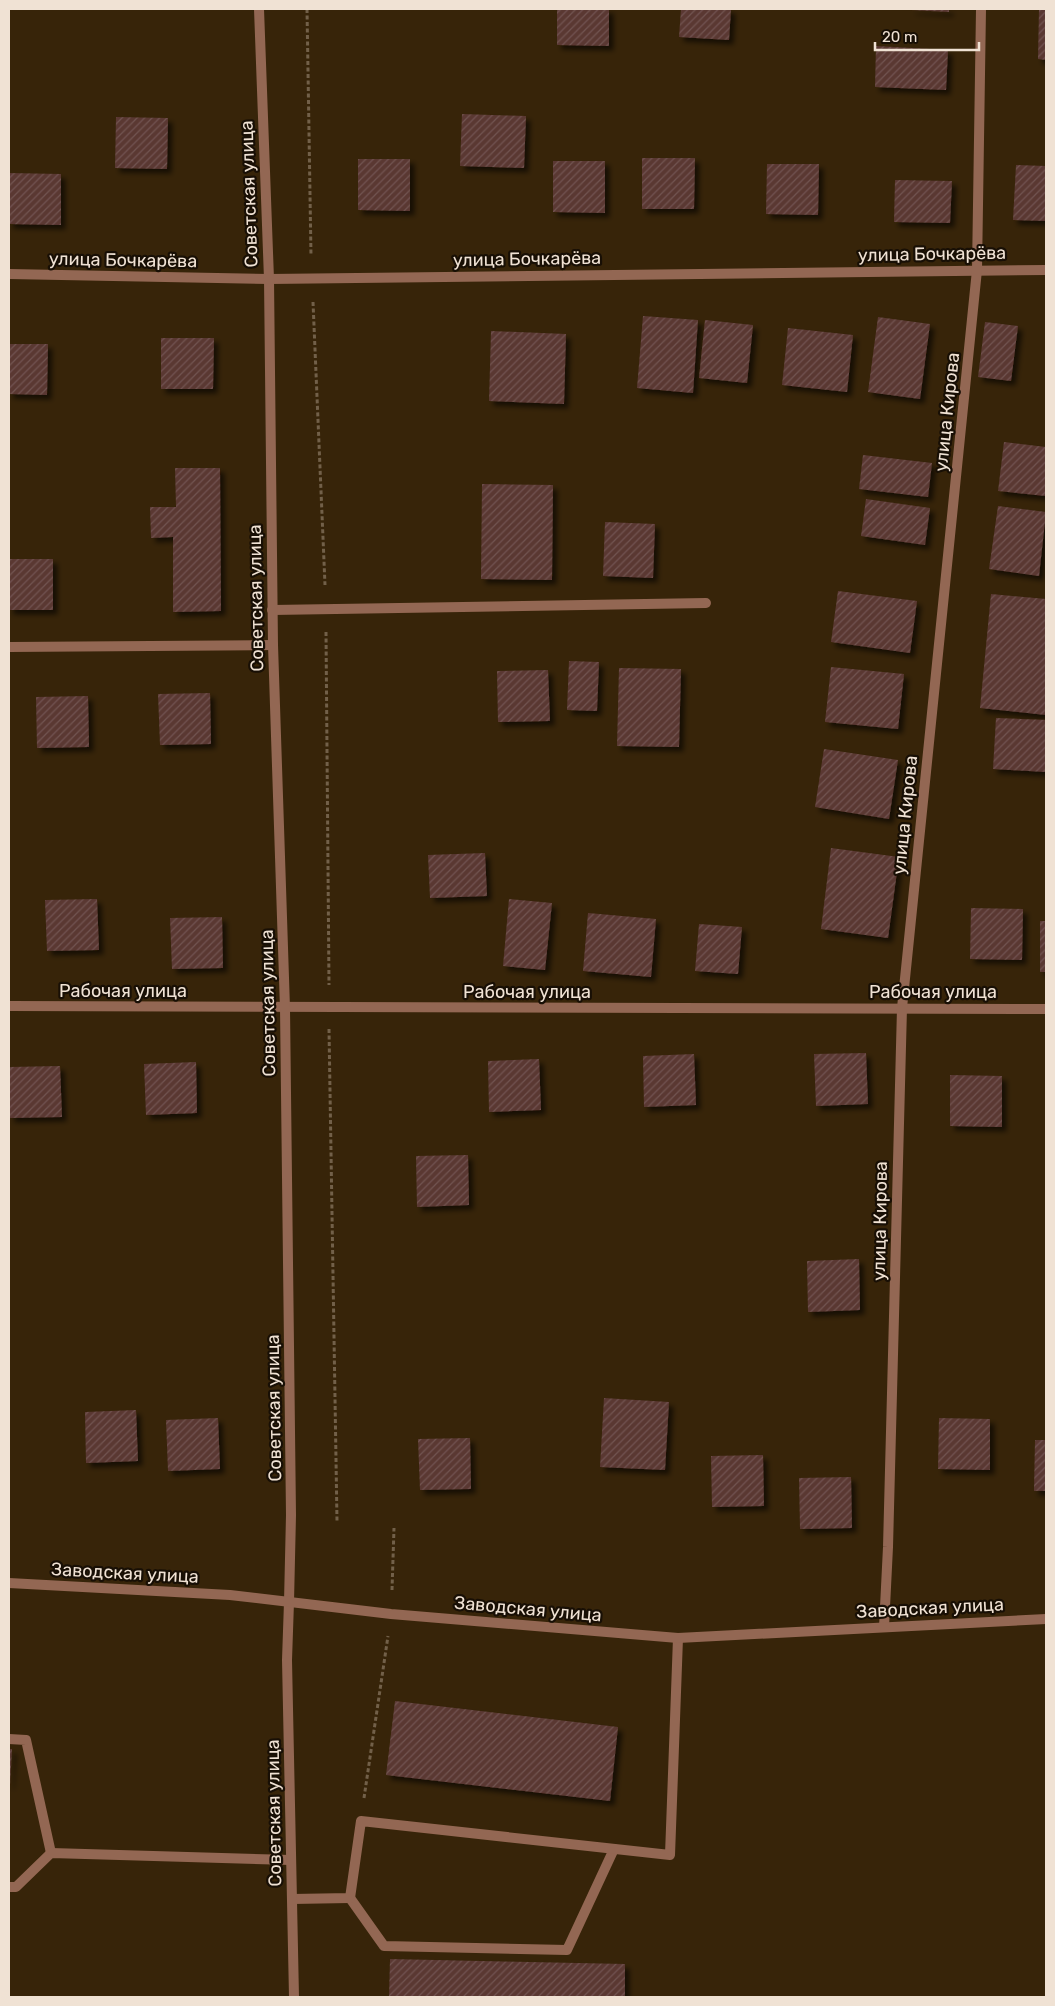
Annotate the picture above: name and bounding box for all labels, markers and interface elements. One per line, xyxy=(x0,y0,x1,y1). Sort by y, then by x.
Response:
scale bar xyxy=(875,20,979,52)
text: 20 m xyxy=(882,28,917,46)
street label: Советская улица xyxy=(235,120,263,268)
street label: улица Бочкарёва xyxy=(858,242,1006,266)
street label: улица Бочкарёва xyxy=(453,247,601,271)
street label: улица Бочкарёва xyxy=(49,248,197,272)
street label: улица Кирова xyxy=(930,351,964,473)
street label: Советская улица xyxy=(244,524,268,672)
street label: улица Кирова xyxy=(888,754,922,876)
street label: Советская улица xyxy=(256,929,280,1077)
street label: Рабочая улица xyxy=(59,980,187,1002)
street label: Рабочая улица xyxy=(463,981,591,1003)
street label: Рабочая улица xyxy=(869,981,997,1003)
street label: улица Кирова xyxy=(868,1161,892,1281)
street label: Советская улица xyxy=(262,1334,286,1482)
street label: Заводская улица xyxy=(51,1558,199,1588)
street label: Заводская улица xyxy=(453,1592,603,1626)
street label: Заводская улица xyxy=(856,1593,1004,1623)
street label: Советская улица xyxy=(262,1739,286,1887)

